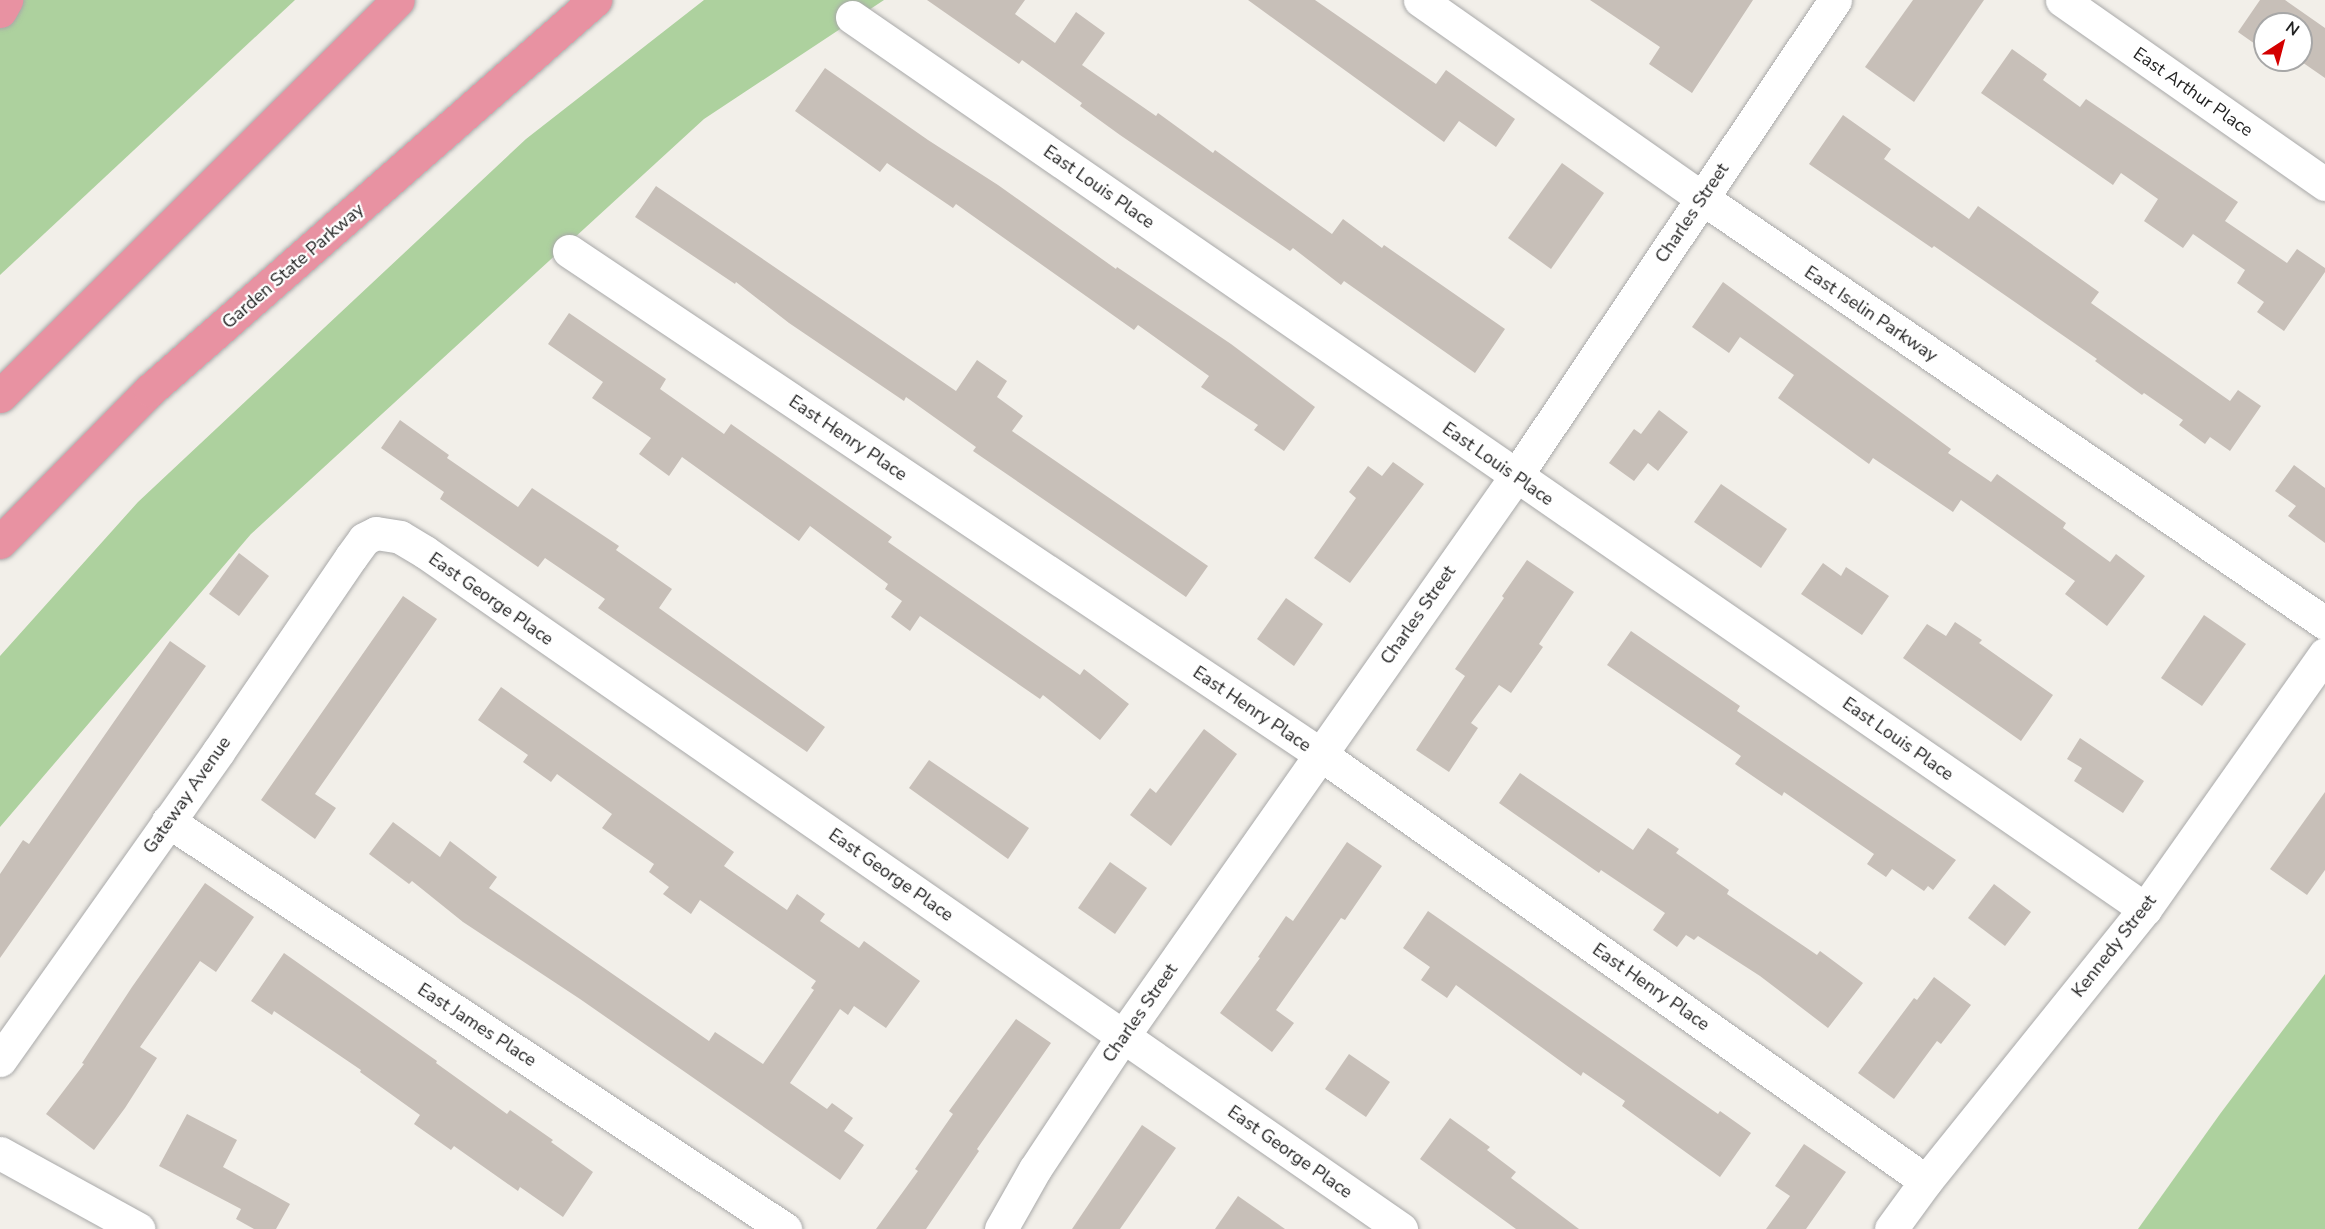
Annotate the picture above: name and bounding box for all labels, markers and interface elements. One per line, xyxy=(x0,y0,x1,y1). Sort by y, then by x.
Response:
north arrow xyxy=(2253,12,2313,72)
text: N xyxy=(2281,17,2304,41)
street label: East Arthur Place xyxy=(2129,43,2257,141)
street label: East Louis Place xyxy=(1039,141,1159,233)
street label: Charles Street xyxy=(1651,159,1733,267)
street label: Garden State Parkway xyxy=(218,199,368,333)
street label: East Iselin Parkway xyxy=(1800,261,1942,367)
street label: East Henry Place xyxy=(785,391,911,485)
street label: East Louis Place xyxy=(1438,418,1558,510)
street label: East George Place xyxy=(425,548,557,650)
street label: Charles Street xyxy=(1376,561,1460,669)
street label: East Henry Place xyxy=(1189,662,1315,756)
street label: East Louis Place xyxy=(1838,693,1958,785)
street label: Gateway Avenue xyxy=(139,732,235,858)
street label: East George Place xyxy=(825,824,957,926)
street label: Kennedy Street xyxy=(2067,890,2161,1002)
street label: East Henry Place xyxy=(1588,939,1714,1035)
street label: Charles Street xyxy=(1098,959,1182,1067)
street label: East James Place xyxy=(414,979,540,1071)
street label: East George Place xyxy=(1224,1101,1356,1203)

